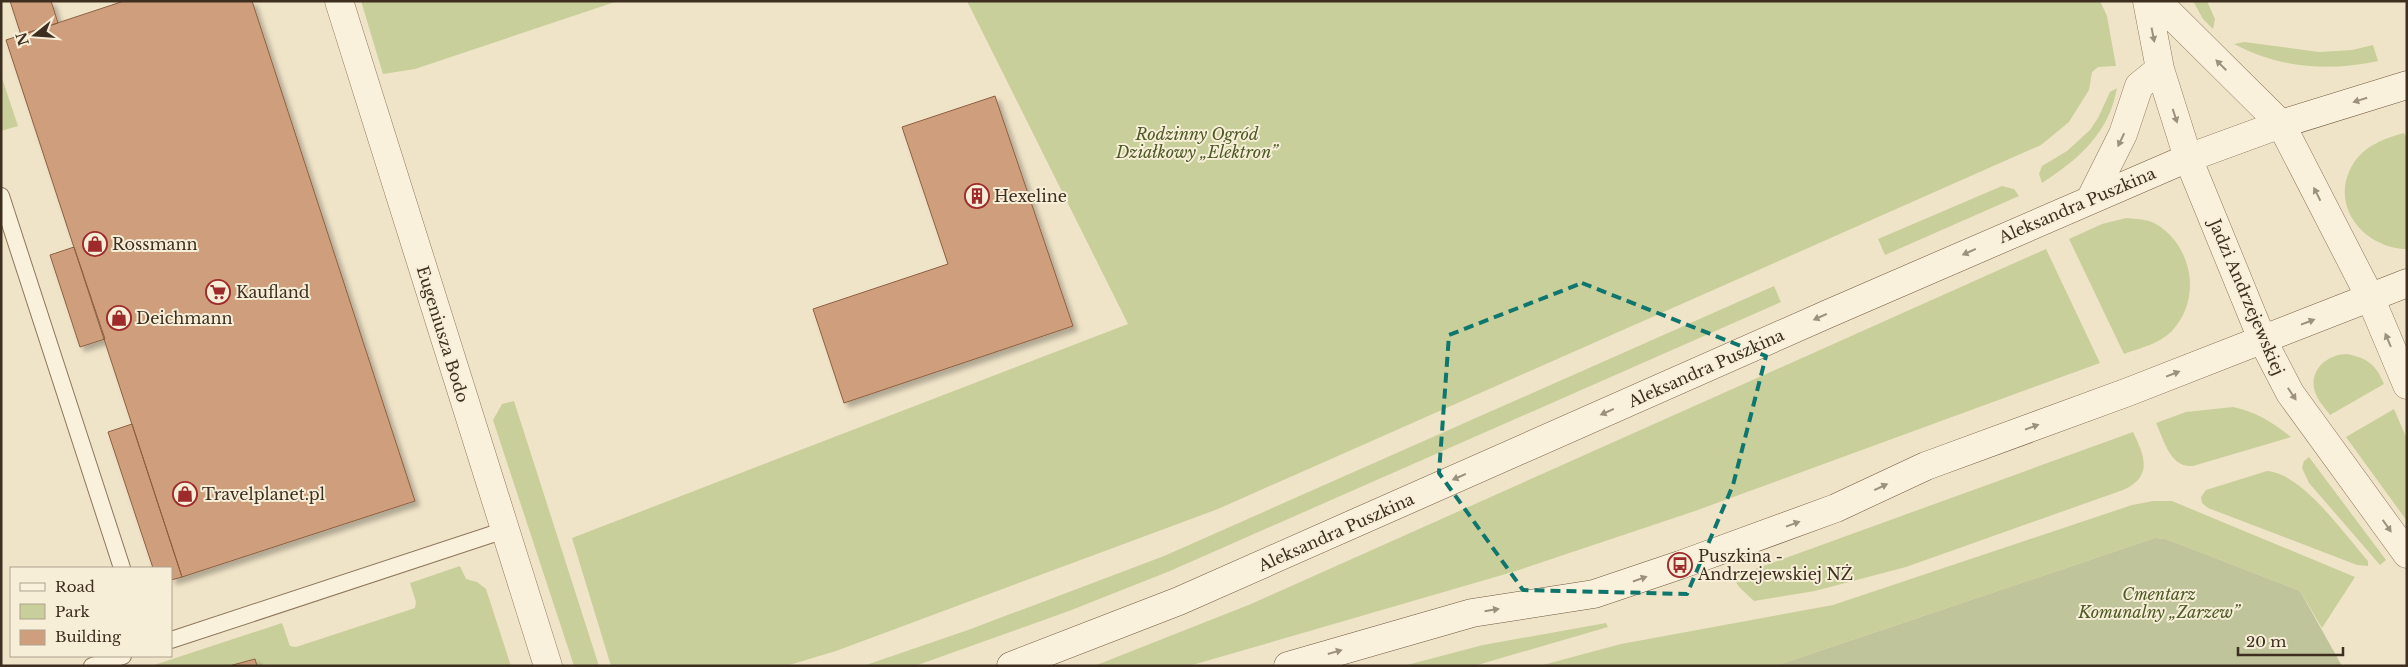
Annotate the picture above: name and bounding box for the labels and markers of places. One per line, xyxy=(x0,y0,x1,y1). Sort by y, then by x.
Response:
building icon: Hexeline xyxy=(964,183,990,209)
place label: Hexeline xyxy=(994,186,1067,206)
shop icon: Rossmann xyxy=(82,231,108,257)
place label: Rossmann xyxy=(112,234,198,254)
supermarket icon: Kaufland xyxy=(205,279,231,305)
place label: Kaufland xyxy=(236,282,310,302)
shop icon: Deichmann xyxy=(106,305,132,331)
place label: Deichmann xyxy=(136,308,232,328)
shop icon: Travelplanet.pl xyxy=(172,481,198,507)
place label: Travelplanet.pl xyxy=(202,484,325,504)
place label: Puszkina - Andrzejewskiej NŻ xyxy=(1697,546,1853,584)
bus stop icon: Puszkina - Andrzejewskiej NŻ xyxy=(1667,552,1693,578)

